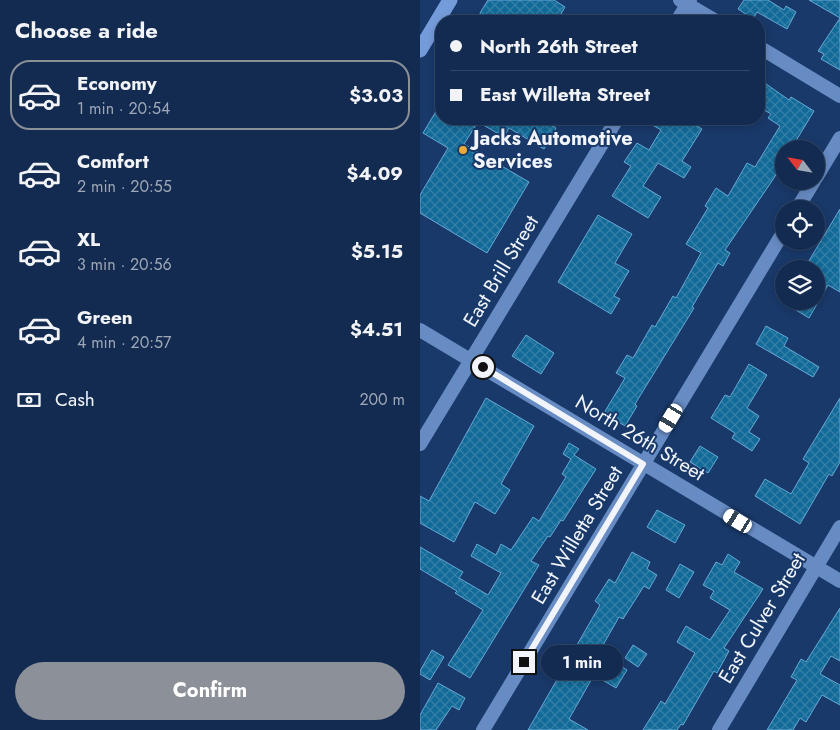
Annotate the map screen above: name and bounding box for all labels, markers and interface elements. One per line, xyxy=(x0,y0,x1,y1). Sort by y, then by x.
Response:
text: Choose a ride xyxy=(15,14,158,46)
text: North 26th Street xyxy=(480,33,638,60)
text: Economy xyxy=(77,70,157,97)
icon: car xyxy=(17,73,62,118)
text: East Willetta Street xyxy=(480,81,650,108)
text: $3.03 xyxy=(349,82,403,109)
text: 1 min · 20:54 xyxy=(77,97,170,120)
place label: Jacks Automotive Services xyxy=(469,124,633,176)
north arrow xyxy=(775,140,825,190)
map controls xyxy=(775,140,825,310)
marker: Jacks Automotive Services xyxy=(457,144,469,156)
text: Comfort xyxy=(77,148,149,175)
icon: car xyxy=(17,151,62,196)
text: $4.09 xyxy=(347,160,403,187)
text: 2 min · 20:55 xyxy=(77,175,172,198)
button: locate xyxy=(775,200,825,250)
street label: East Brill Street xyxy=(456,210,546,332)
text: XL xyxy=(77,226,100,253)
icon: car xyxy=(17,229,62,274)
text: $5.15 xyxy=(351,238,403,265)
text: 3 min · 20:56 xyxy=(77,253,172,276)
button: layers xyxy=(775,260,825,310)
text: Green xyxy=(77,304,133,331)
icon: car xyxy=(17,307,62,352)
text: $4.51 xyxy=(350,316,403,343)
text: 4 min · 20:57 xyxy=(77,331,172,354)
route start xyxy=(472,356,494,378)
icon: cash xyxy=(15,386,43,414)
text: Cash xyxy=(55,386,95,413)
text: 200 m xyxy=(359,388,405,411)
street label: North 26th Street xyxy=(570,388,710,488)
car xyxy=(656,401,685,435)
street label: East Willetta Street xyxy=(524,460,630,610)
car xyxy=(721,507,754,535)
street label: East Culver Street xyxy=(712,547,813,689)
callout: 1 min xyxy=(542,644,624,680)
route end xyxy=(513,651,535,673)
text: 1 min xyxy=(562,651,602,674)
button: Confirm xyxy=(15,662,405,720)

